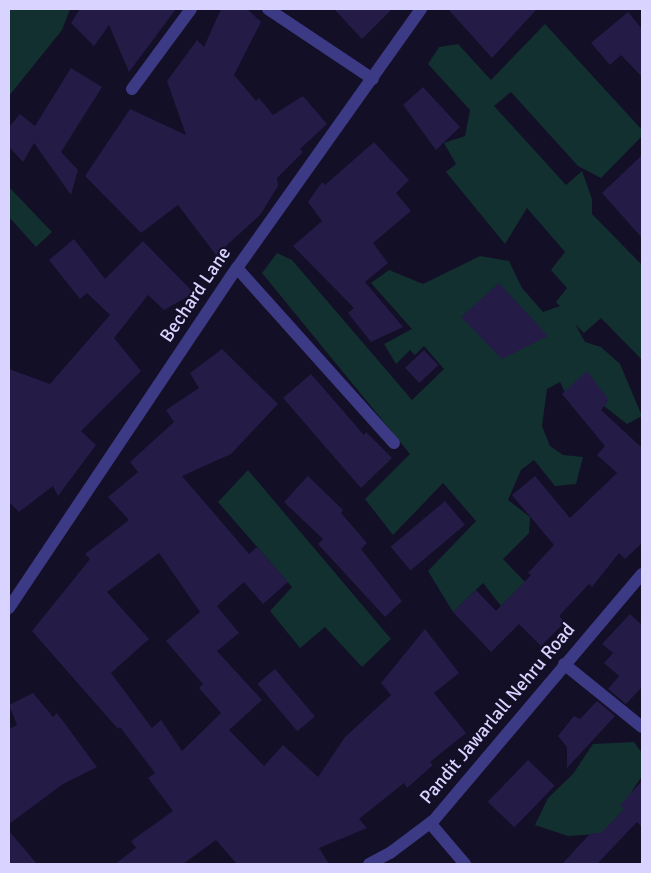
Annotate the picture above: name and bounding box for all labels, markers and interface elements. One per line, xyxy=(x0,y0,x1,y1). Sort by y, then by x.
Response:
street label: Bechard Lane xyxy=(156,243,236,347)
street label: Pandit Jawarlall Nehru Road xyxy=(416,619,580,809)

